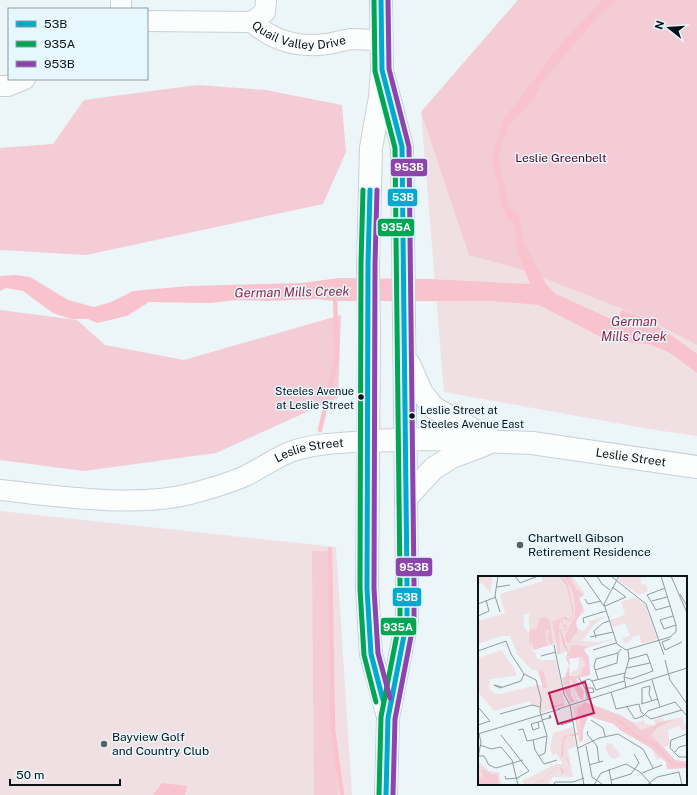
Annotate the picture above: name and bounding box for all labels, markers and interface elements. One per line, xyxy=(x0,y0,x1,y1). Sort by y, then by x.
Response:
legend xyxy=(8,8,148,80)
north arrow xyxy=(649,8,689,48)
text: 53B xyxy=(44,17,67,31)
street label: Quail Valley Drive xyxy=(249,18,347,52)
text: N xyxy=(652,19,666,31)
text: 935A xyxy=(44,37,76,51)
text: 953B xyxy=(44,57,75,71)
park label: Leslie Greenbelt xyxy=(515,151,607,165)
line badge: 953B xyxy=(390,158,428,177)
text: 953B xyxy=(394,161,424,173)
line badge: 53B xyxy=(387,188,418,207)
text: 53B xyxy=(392,191,415,203)
line badge: 935A xyxy=(377,218,415,237)
text: 935A xyxy=(381,221,411,233)
water label: German Mills Creek xyxy=(234,283,350,301)
water label: German Mills Creek xyxy=(601,314,667,344)
place label: Steeles Avenue at Leslie Street xyxy=(275,385,354,411)
marker: Steeles Avenue at Leslie Street xyxy=(356,392,366,402)
place label: Leslie Street at Steeles Avenue East xyxy=(420,404,524,430)
marker: Leslie Street at Steeles Avenue East xyxy=(407,411,417,421)
street label: Leslie Street xyxy=(272,436,344,465)
street label: Leslie Street xyxy=(595,445,667,469)
place label: Chartwell Gibson Retirement Residence xyxy=(528,531,651,559)
marker: Chartwell Gibson Retirement Residence xyxy=(515,540,525,550)
line badge: 953B xyxy=(395,557,433,577)
text: 953B xyxy=(399,561,429,573)
inset map xyxy=(478,576,687,785)
line badge: 53B xyxy=(392,587,422,607)
text: 53B xyxy=(396,591,419,603)
line badge: 935A xyxy=(380,617,417,636)
text: 935A xyxy=(383,621,413,633)
place label: Bayview Golf and Country Club xyxy=(112,730,209,758)
marker: Bayview Golf and Country Club xyxy=(99,739,109,749)
scale bar xyxy=(10,761,120,787)
text: 50 m xyxy=(16,768,44,782)

